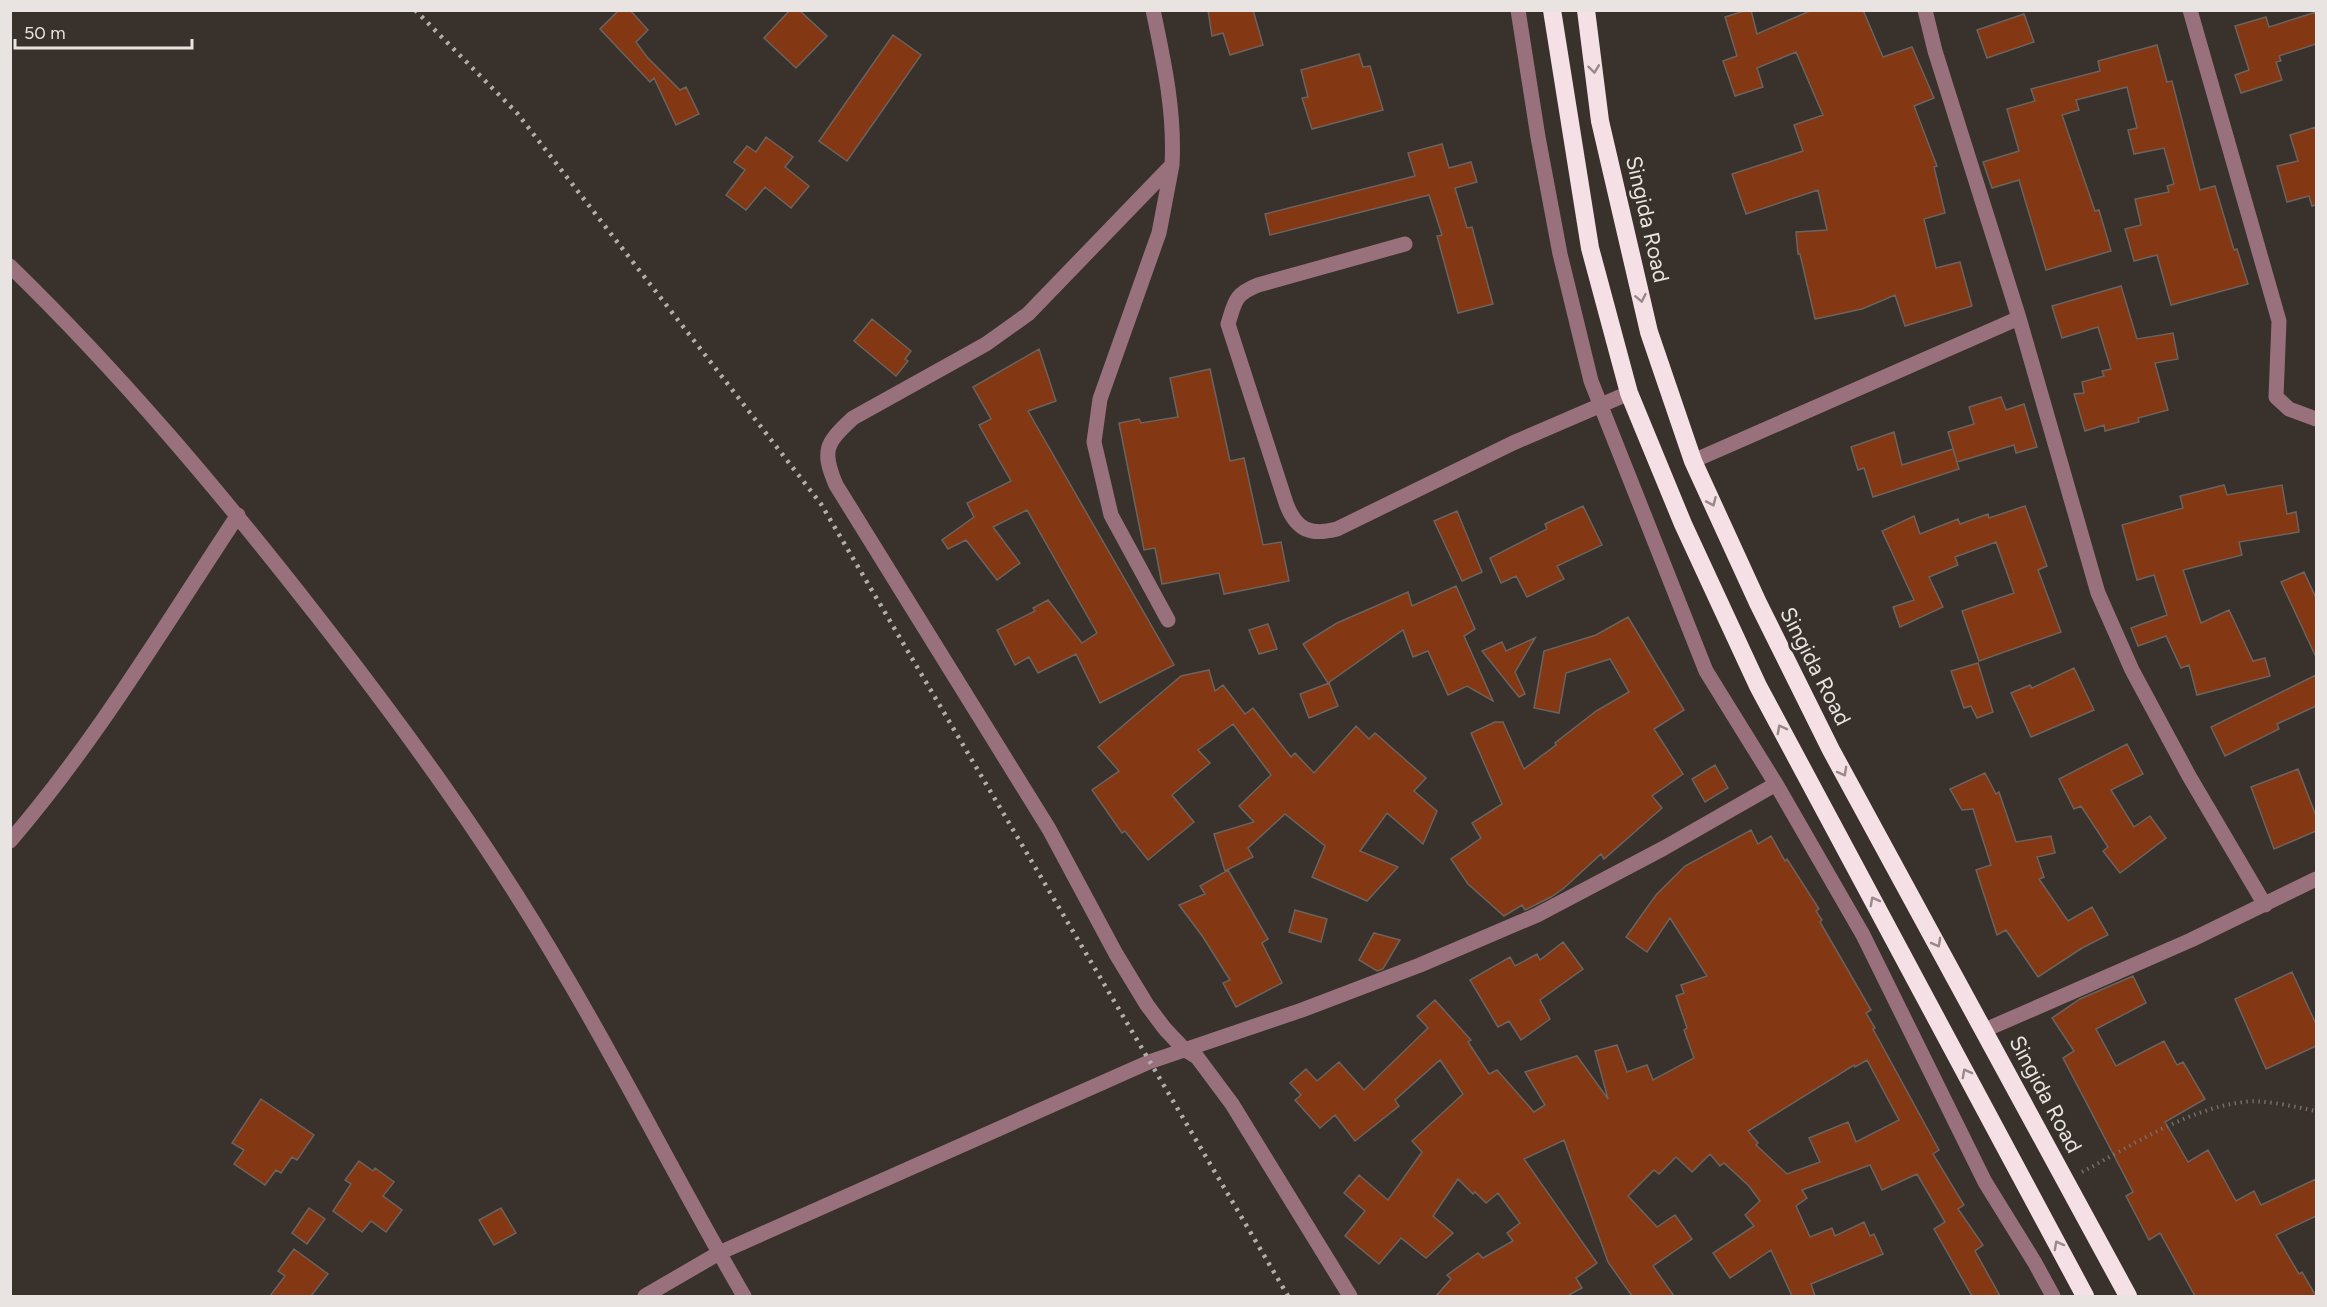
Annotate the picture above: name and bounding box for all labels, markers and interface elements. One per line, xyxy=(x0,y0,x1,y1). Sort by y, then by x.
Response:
scale bar xyxy=(15,12,192,50)
text: 50 m xyxy=(24,22,66,44)
one-way arrow xyxy=(1587,64,1599,73)
street label: Singida Road xyxy=(1620,153,1675,285)
one-way arrow xyxy=(1634,293,1647,303)
one-way arrow xyxy=(1704,495,1716,506)
street label: Singida Road xyxy=(1774,603,1857,730)
one-way arrow xyxy=(1777,725,1788,736)
one-way arrow xyxy=(1836,765,1847,776)
one-way arrow xyxy=(1870,897,1881,907)
one-way arrow xyxy=(1930,936,1941,947)
street label: Singida Road xyxy=(2003,1031,2088,1158)
one-way arrow xyxy=(1962,1069,1973,1079)
one-way arrow xyxy=(2054,1240,2065,1251)

